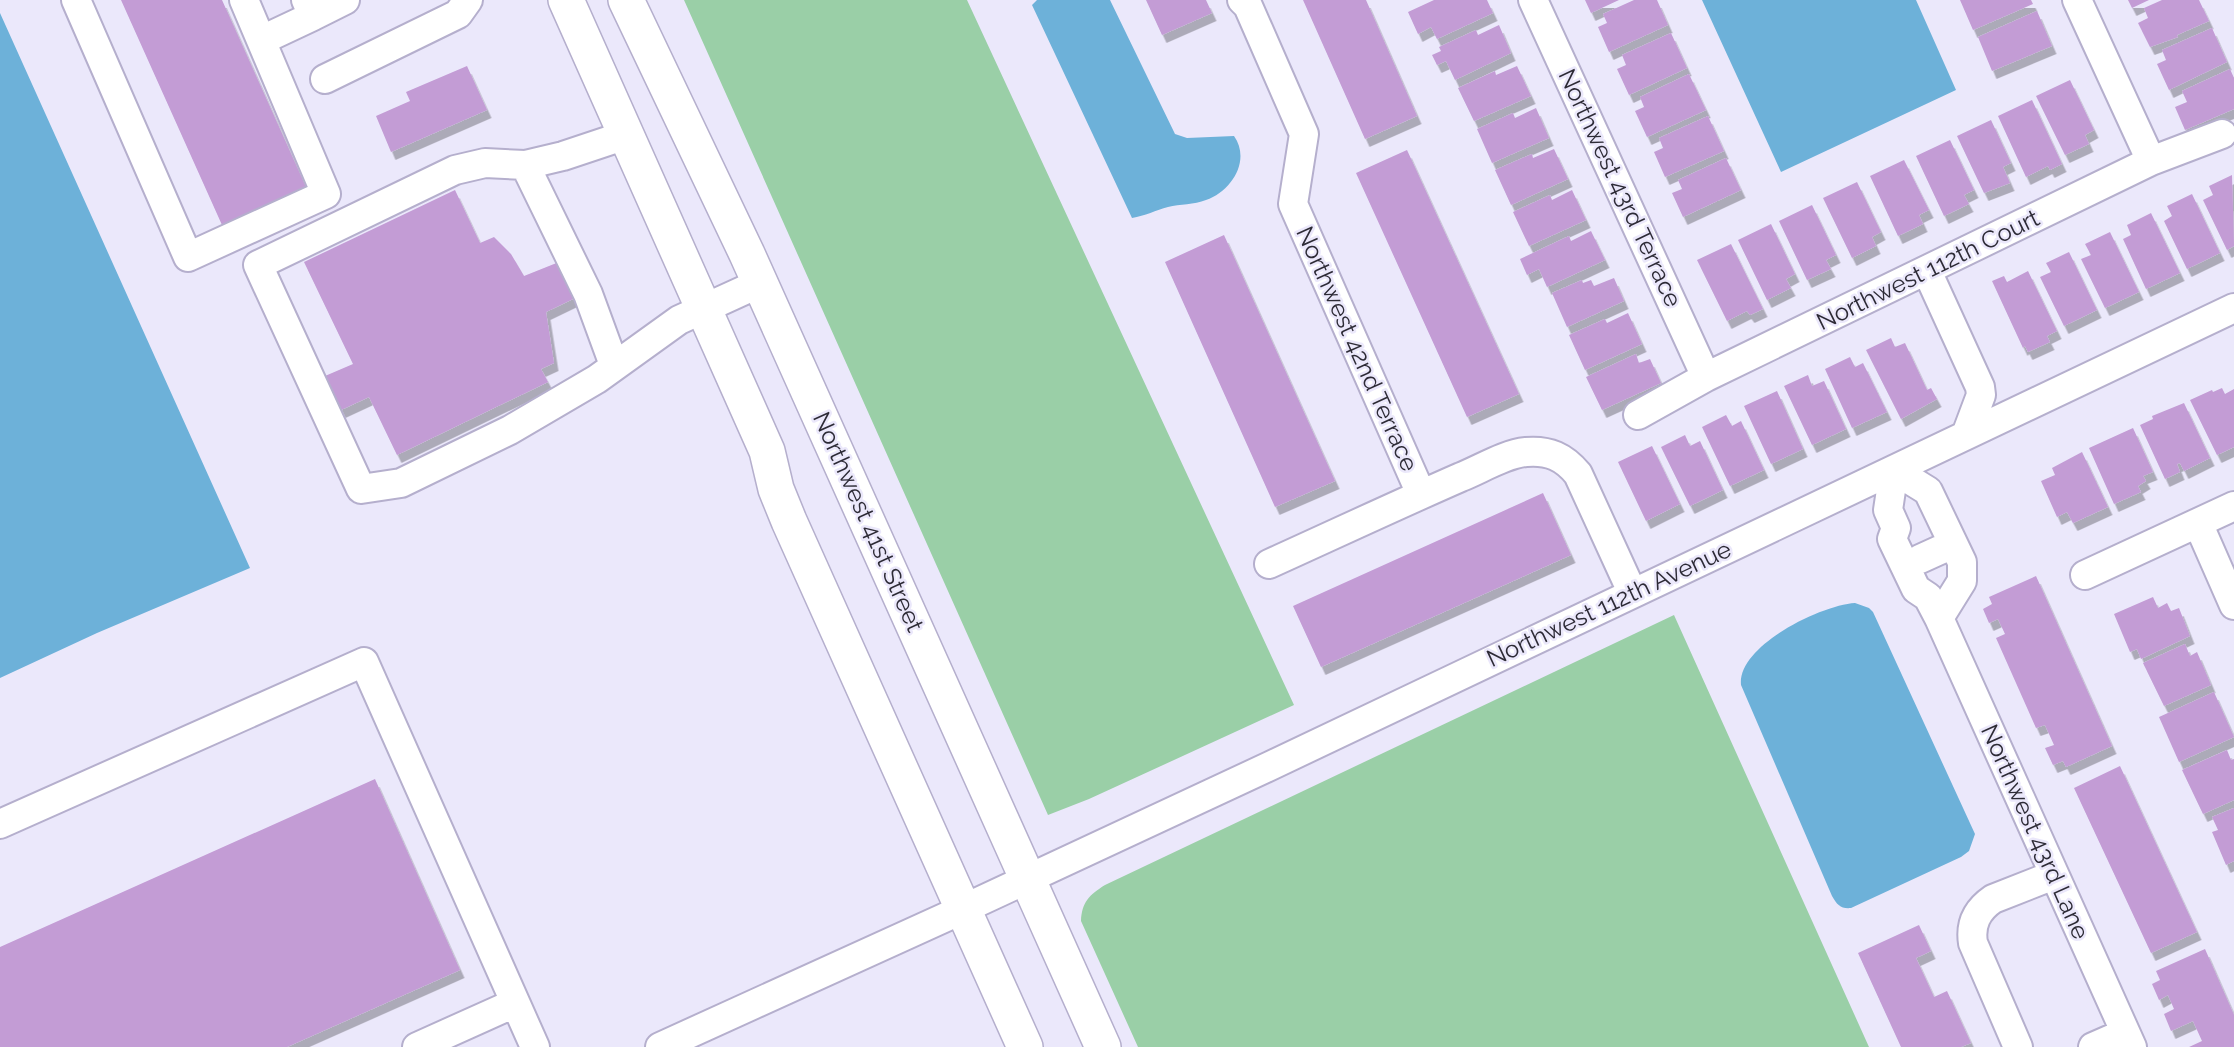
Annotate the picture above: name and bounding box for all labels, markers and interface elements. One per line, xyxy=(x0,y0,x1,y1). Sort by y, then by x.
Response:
street label: Northwest 43rd Terrace xyxy=(1553,64,1688,311)
street label: Northwest 112th Court xyxy=(1812,203,2044,336)
street label: Northwest 42nd Terrace xyxy=(1290,222,1425,476)
street label: Northwest 41st Street xyxy=(807,407,930,636)
street label: Northwest 112th Avenue xyxy=(1482,534,1736,673)
street label: Northwest 43rd Lane xyxy=(1975,720,2096,944)

